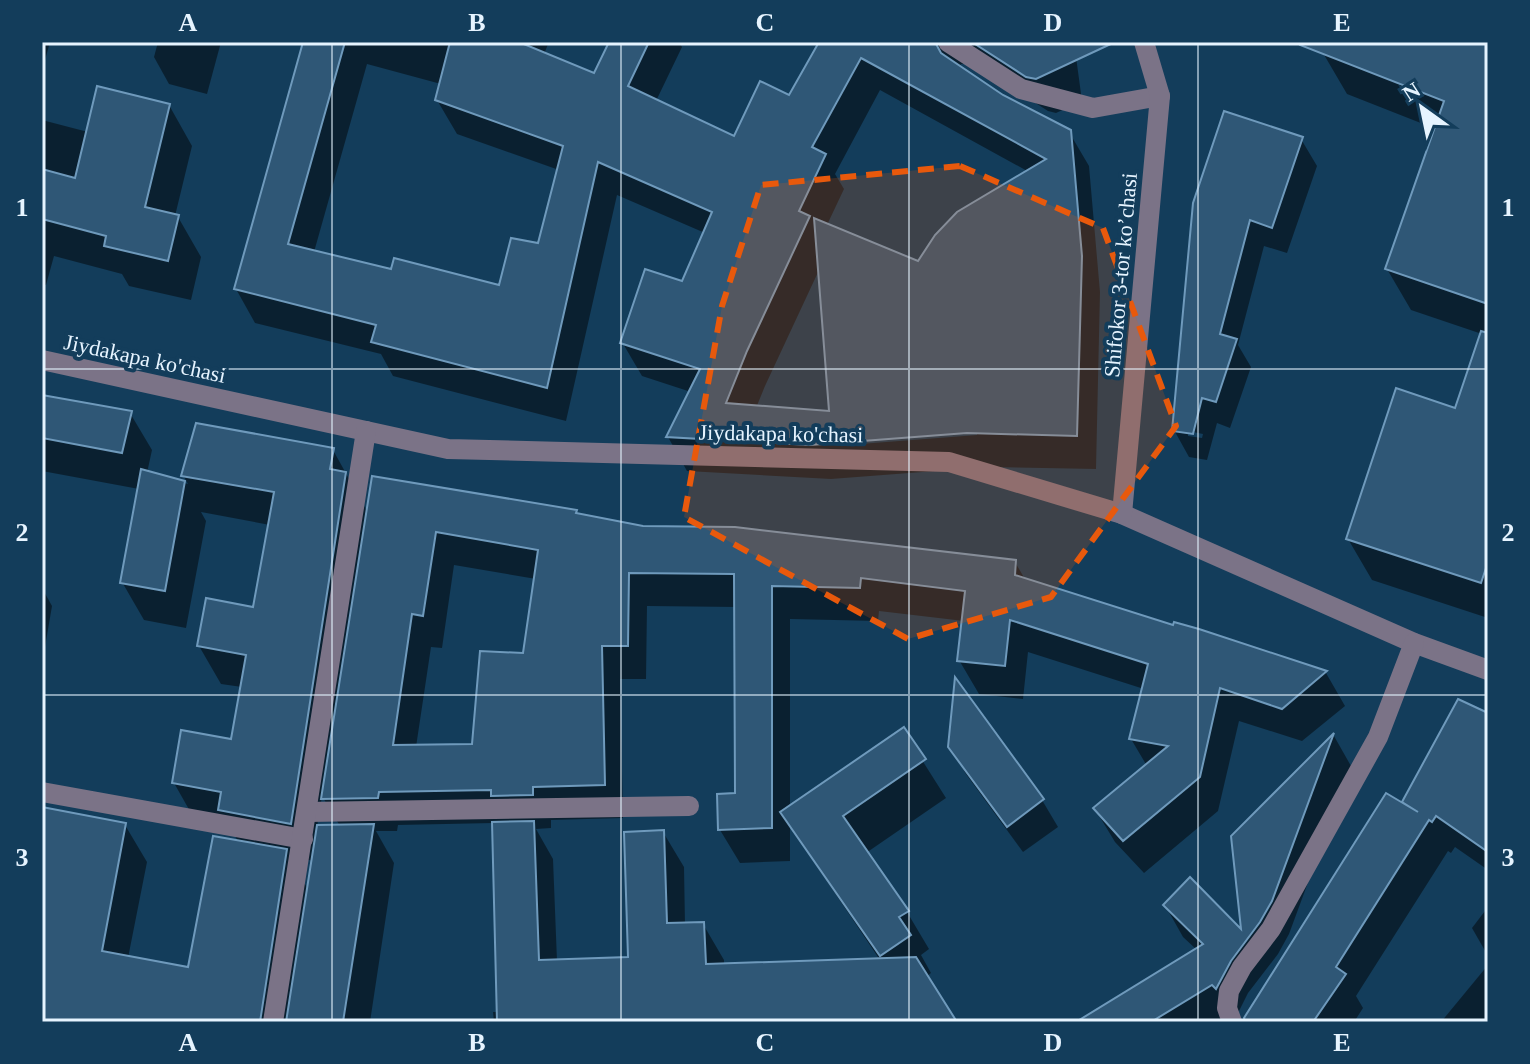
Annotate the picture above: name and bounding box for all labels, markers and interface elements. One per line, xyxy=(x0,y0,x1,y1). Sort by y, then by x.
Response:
text: A xyxy=(179,8,198,37)
text: B xyxy=(468,8,486,37)
text: C xyxy=(756,8,774,37)
text: D xyxy=(1044,8,1062,37)
text: E xyxy=(1333,8,1351,37)
north arrow xyxy=(1382,68,1462,148)
text: N xyxy=(1398,77,1425,106)
street label: Shifokor 3-tor koʼchasi xyxy=(1099,172,1142,378)
text: 1 xyxy=(16,193,29,222)
text: 1 xyxy=(1502,193,1515,222)
street label: Jiydakapa ko'chasi xyxy=(62,329,228,388)
street label: Jiydakapa ko'chasi xyxy=(698,420,864,447)
text: 2 xyxy=(16,518,29,547)
text: 2 xyxy=(1502,518,1515,547)
text: 3 xyxy=(16,843,29,872)
text: 3 xyxy=(1502,843,1515,872)
text: A xyxy=(179,1028,198,1057)
text: B xyxy=(468,1028,486,1057)
text: C xyxy=(756,1028,774,1057)
text: D xyxy=(1044,1028,1062,1057)
text: E xyxy=(1333,1028,1351,1057)

